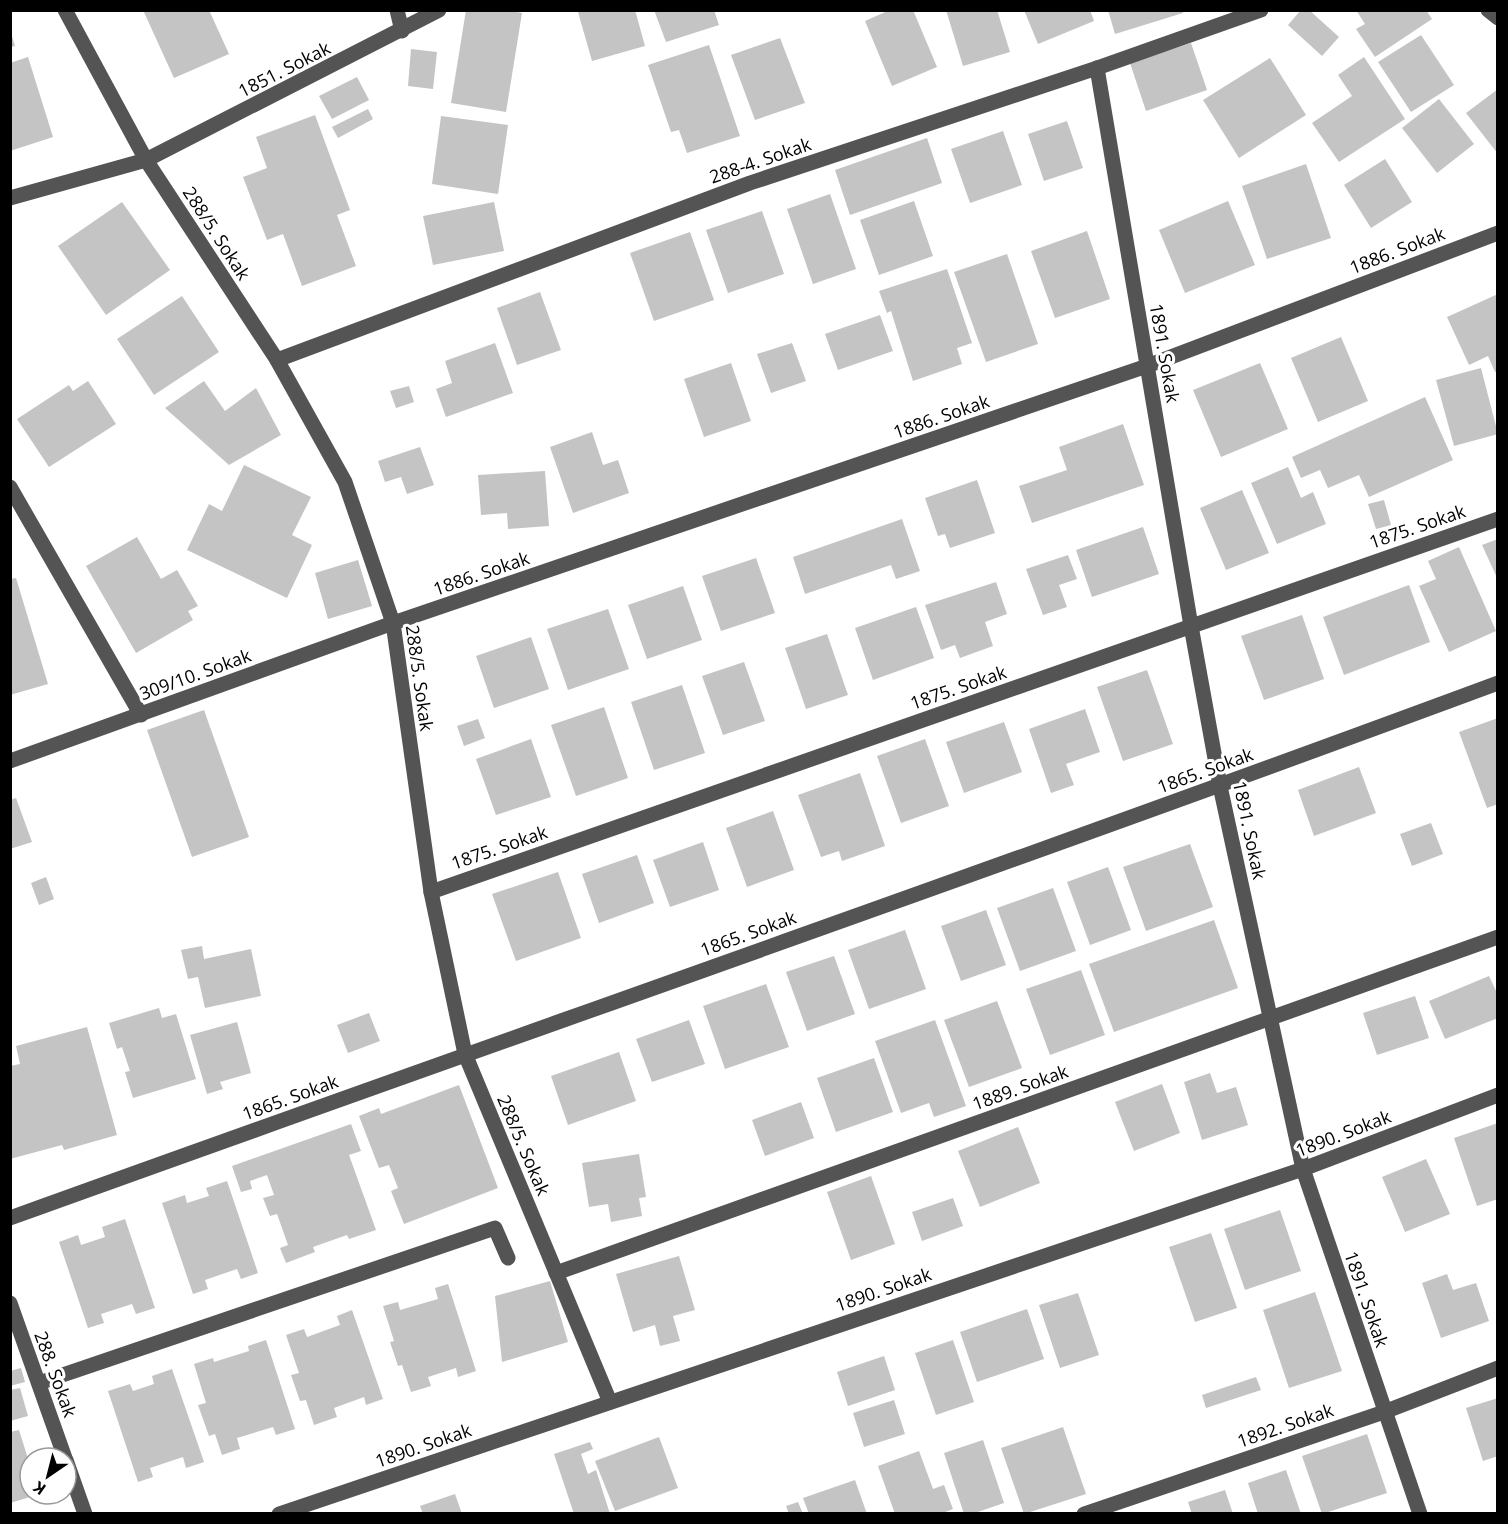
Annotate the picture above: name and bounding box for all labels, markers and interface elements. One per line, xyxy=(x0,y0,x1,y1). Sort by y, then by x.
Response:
street label: 1851. Sokak xyxy=(234,35,335,102)
street label: 288-4. Sokak xyxy=(706,131,815,189)
street label: 288/5. Sokak xyxy=(178,182,256,285)
street label: 1886. Sokak xyxy=(1346,221,1449,279)
street label: 1891. Sokak xyxy=(1144,302,1186,405)
street label: 1886. Sokak xyxy=(890,388,993,444)
street label: 1875. Sokak xyxy=(1366,498,1469,554)
street label: 1886. Sokak xyxy=(430,545,533,601)
street label: 288/5. Sokak xyxy=(401,623,439,733)
street label: 309/10. Sokak xyxy=(136,643,255,705)
street label: 1875. Sokak xyxy=(907,659,1010,715)
street label: 1865. Sokak xyxy=(1154,741,1257,798)
street label: 1891. Sokak xyxy=(1228,779,1272,882)
street label: 1875. Sokak xyxy=(448,819,551,875)
street label: 1865. Sokak xyxy=(697,904,800,961)
street label: 1889. Sokak xyxy=(969,1058,1072,1115)
street label: 1865. Sokak xyxy=(239,1068,342,1125)
street label: 288/5. Sokak xyxy=(492,1091,556,1199)
street label: 1890. Sokak xyxy=(1292,1104,1395,1162)
street label: 1891. Sokak xyxy=(1339,1248,1395,1351)
street label: 1890. Sokak xyxy=(832,1261,935,1317)
street label: 288. Sokak xyxy=(29,1328,83,1421)
street label: 1892. Sokak xyxy=(1234,1397,1337,1453)
street label: 1890. Sokak xyxy=(372,1417,475,1473)
north arrow xyxy=(18,1446,78,1506)
text: K xyxy=(28,1476,50,1500)

